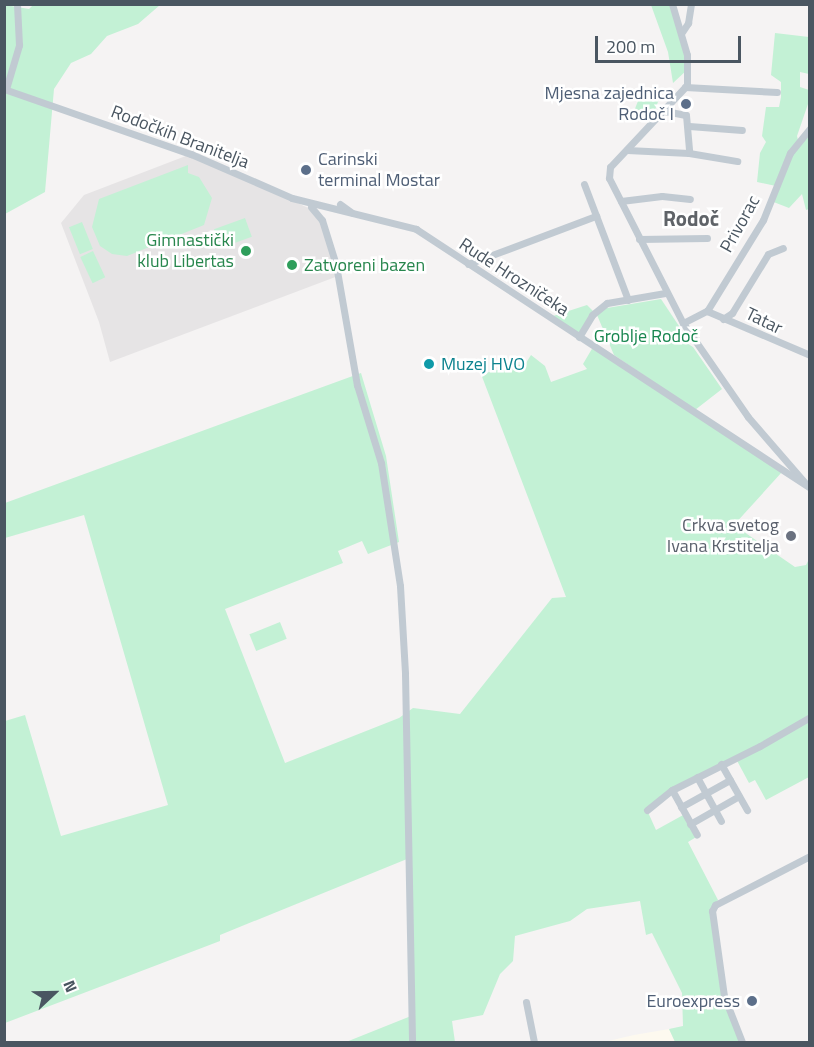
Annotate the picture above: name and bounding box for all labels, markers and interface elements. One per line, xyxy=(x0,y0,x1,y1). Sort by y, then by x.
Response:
scale bar xyxy=(598,24,744,62)
text: 200 m xyxy=(606,33,655,60)
place label: Mjesna zajednica Rodoč I xyxy=(545,83,674,125)
marker: Mjesna zajednica Rodoč I xyxy=(679,97,693,111)
street label: Rodočkih Branitelja xyxy=(108,101,252,173)
place label: Carinski terminal Mostar xyxy=(318,149,440,192)
marker: Carinski terminal Mostar xyxy=(299,163,313,177)
street label: Privorac xyxy=(716,192,764,256)
district label: Rodoč xyxy=(663,205,719,231)
place label: Gimnastički klub Libertas xyxy=(137,230,234,272)
street label: Rude Hrozničeka xyxy=(455,233,573,321)
marker: Gimnastički klub Libertas xyxy=(239,244,253,258)
place label: Zatvoreni bazen xyxy=(304,254,425,276)
marker: Zatvoreni bazen xyxy=(285,258,299,272)
street label: Tatar xyxy=(742,303,786,339)
park label: Groblje Rodoč xyxy=(594,325,698,347)
place label: Muzej HVO xyxy=(441,353,525,375)
marker: Muzej HVO xyxy=(422,357,436,371)
place label: Crkva svetog Ivana Krstitelja xyxy=(667,515,779,558)
marker: Crkva svetog Ivana Krstitelja xyxy=(784,529,798,543)
north arrow xyxy=(24,963,84,1023)
text: N xyxy=(57,977,84,996)
place label: Euroexpress xyxy=(647,990,740,1012)
marker: Euroexpress xyxy=(745,994,759,1008)

